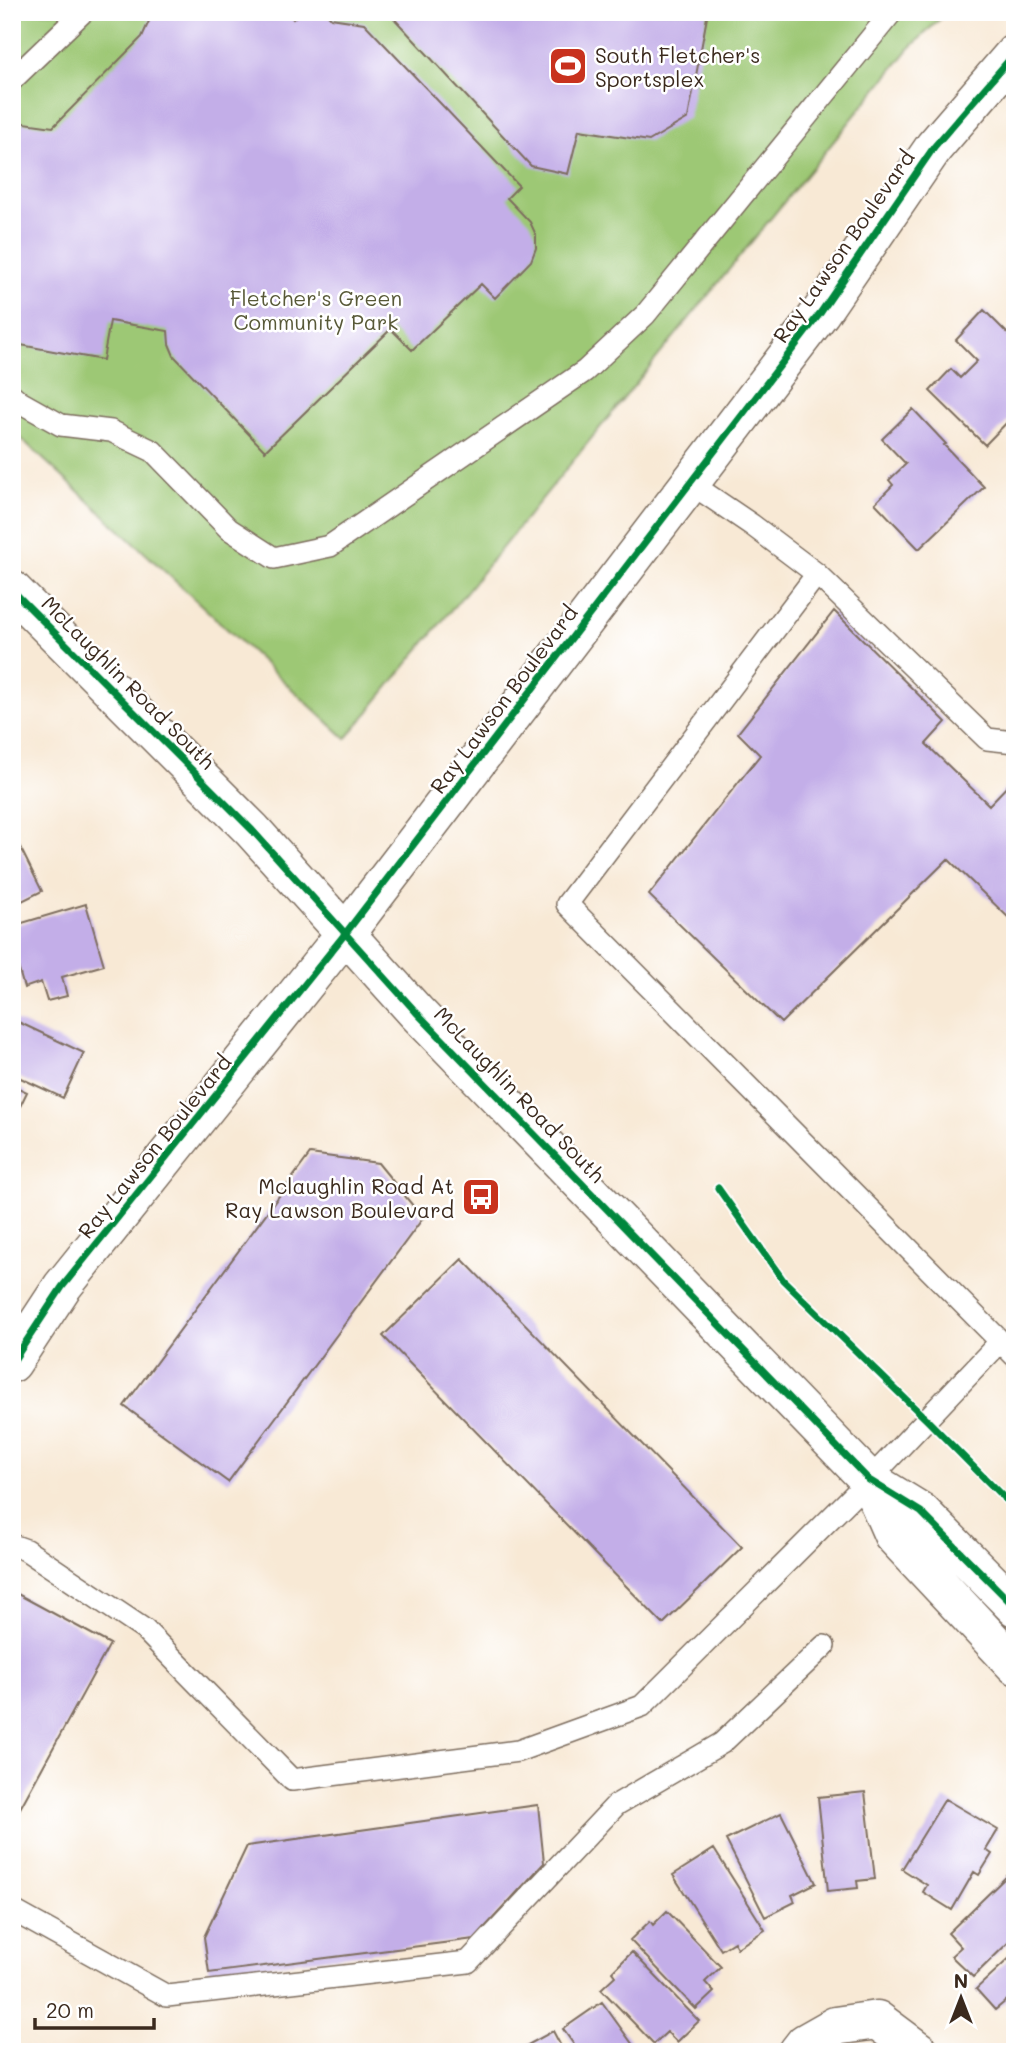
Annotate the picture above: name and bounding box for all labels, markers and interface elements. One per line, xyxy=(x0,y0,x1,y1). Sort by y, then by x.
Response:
place label: South Fletcher's Sportsplex xyxy=(595,41,760,92)
sports icon: South Fletcher's Sportsplex xyxy=(547,45,589,87)
street label: Ray Lawson Boulevard xyxy=(766,144,920,348)
park label: Fletcher's Green Community Park xyxy=(230,284,402,335)
street label: McLaughlin Road South xyxy=(36,589,222,775)
street label: Ray Lawson Boulevard xyxy=(423,599,583,799)
street label: McLaughlin Road South xyxy=(429,1000,611,1188)
street label: Ray Lawson Boulevard xyxy=(71,1049,237,1243)
place label: Mclaughlin Road At Ray Lawson Boulevard xyxy=(225,1172,454,1223)
bus stop icon: Mclaughlin Road At Ray Lawson Boulevard xyxy=(460,1176,502,1218)
north arrow xyxy=(926,1962,996,2032)
text: N xyxy=(954,1968,968,1993)
scale bar xyxy=(35,1987,154,2031)
text: 20 m xyxy=(46,1996,94,2023)

